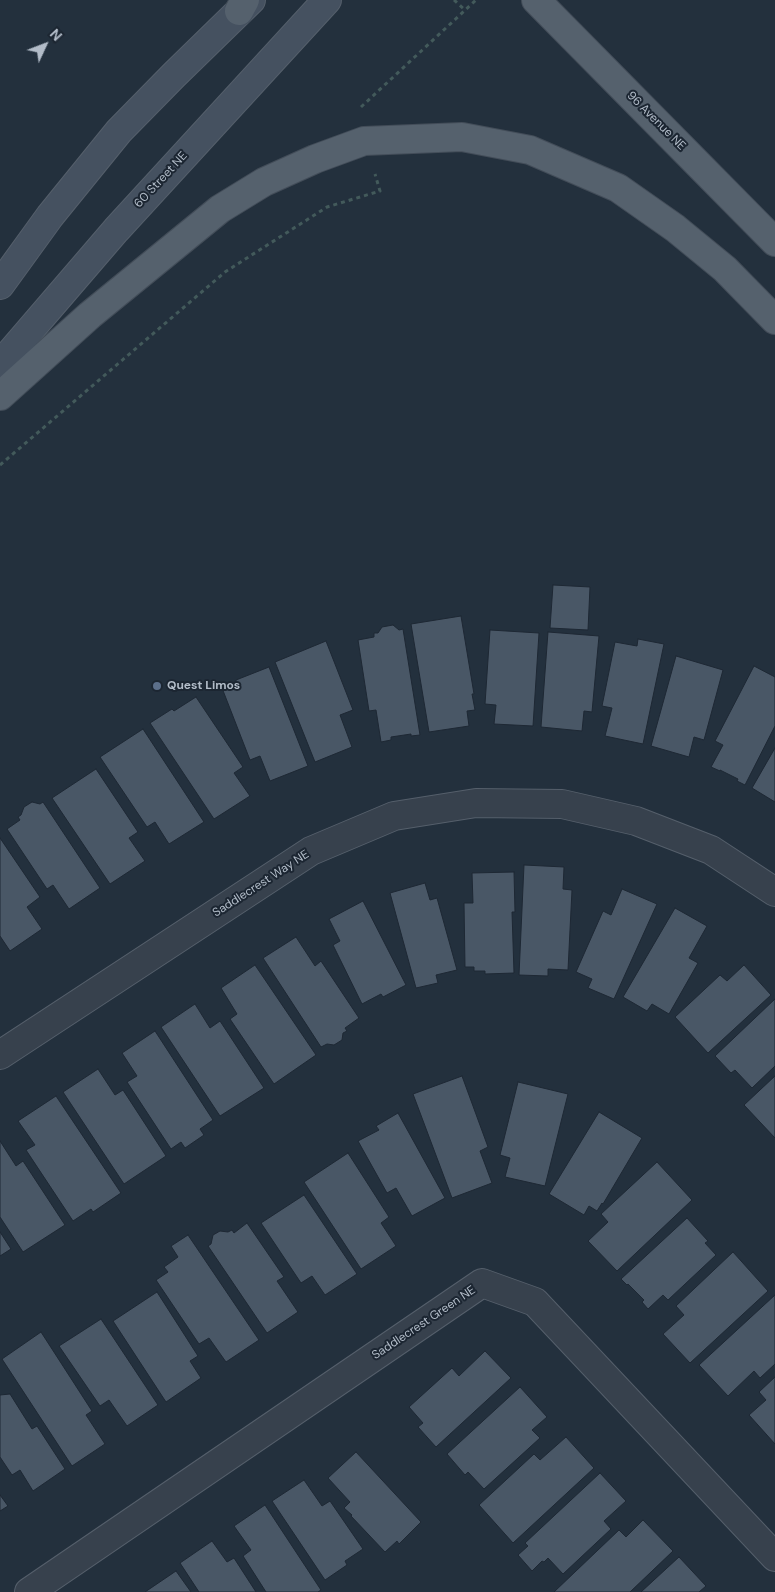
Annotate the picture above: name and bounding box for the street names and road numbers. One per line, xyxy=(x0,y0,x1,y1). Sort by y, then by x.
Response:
street label: 96 Avenue NE xyxy=(624,89,688,153)
street label: 60 Street NE xyxy=(131,149,191,211)
street label: Saddlecrest Way NE xyxy=(210,847,312,921)
street label: Saddlecrest Green NE xyxy=(370,1283,478,1363)

